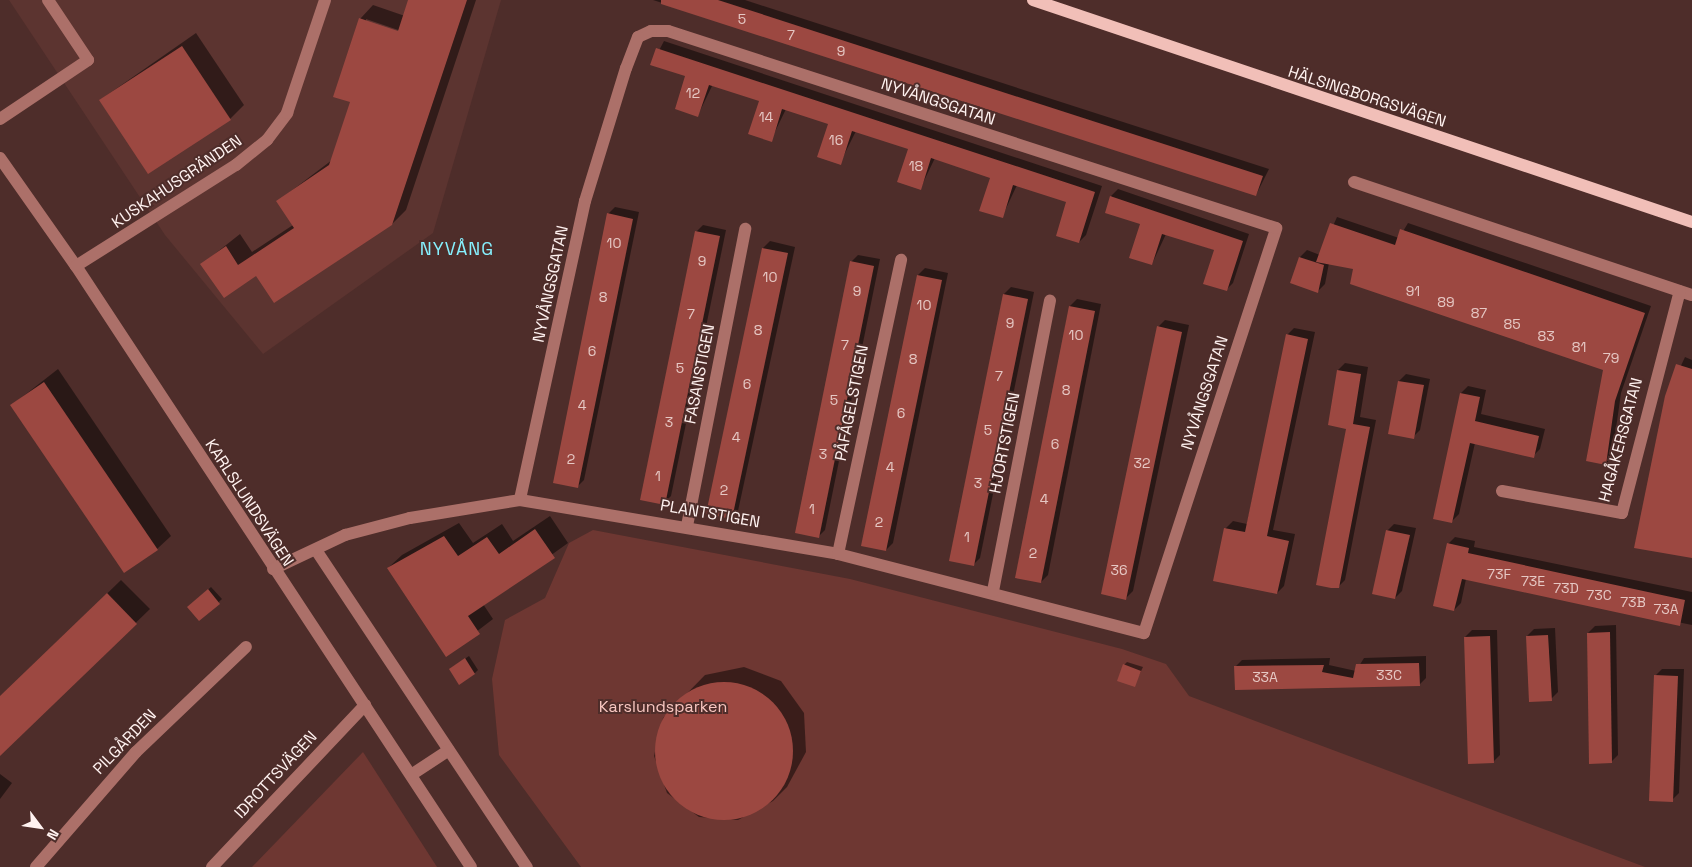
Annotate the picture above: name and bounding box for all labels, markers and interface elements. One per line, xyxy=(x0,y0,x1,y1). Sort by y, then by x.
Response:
house number: 5 xyxy=(738,11,746,27)
house number: 7 xyxy=(787,27,795,43)
house number: 9 xyxy=(837,43,845,59)
street label: HÄLSINGBORGSVÄGEN xyxy=(1286,62,1448,132)
street label: NYVÅNGSGATAN xyxy=(879,75,997,129)
house number: 12 xyxy=(686,85,700,101)
house number: 14 xyxy=(759,109,773,125)
street label: KUSKAHUSGRÄNDEN xyxy=(108,131,246,233)
house number: 16 xyxy=(829,132,843,148)
house number: 18 xyxy=(909,158,923,174)
street label: NYVÅNGSGATAN xyxy=(529,224,573,344)
house number: 10 xyxy=(607,235,621,251)
district label: NYVÅNG xyxy=(419,238,495,260)
house number: 9 xyxy=(698,253,706,269)
house number: 10 xyxy=(763,269,777,285)
house number: 9 xyxy=(853,283,861,299)
house number: 91 xyxy=(1406,283,1420,299)
house number: 8 xyxy=(599,289,607,305)
house number: 89 xyxy=(1437,294,1455,310)
house number: 10 xyxy=(917,297,931,313)
house number: 87 xyxy=(1471,305,1487,321)
house number: 7 xyxy=(687,306,695,322)
house number: 9 xyxy=(1006,315,1014,331)
house number: 85 xyxy=(1503,316,1521,332)
street label: FASANSTIGEN xyxy=(681,322,719,426)
house number: 8 xyxy=(754,322,762,338)
house number: 10 xyxy=(1069,327,1083,343)
house number: 83 xyxy=(1537,328,1555,344)
street label: NYVÅNGSGATAN xyxy=(1178,334,1232,452)
house number: 7 xyxy=(841,337,849,353)
house number: 81 xyxy=(1572,339,1586,355)
house number: 6 xyxy=(588,343,596,359)
street label: PÅFÅGELSTIGEN xyxy=(831,343,873,463)
house number: 79 xyxy=(1603,350,1619,366)
house number: 8 xyxy=(909,351,917,367)
house number: 5 xyxy=(676,360,684,376)
house number: 7 xyxy=(995,368,1003,384)
house number: 6 xyxy=(743,376,751,392)
street label: HAGÅKERSGATAN xyxy=(1595,376,1647,504)
house number: 8 xyxy=(1062,382,1070,398)
street label: HJORTSTIGEN xyxy=(986,391,1024,495)
house number: 5 xyxy=(830,392,838,408)
house number: 4 xyxy=(578,397,586,413)
house number: 6 xyxy=(897,405,905,421)
house number: 3 xyxy=(665,414,673,430)
house number: 5 xyxy=(984,422,992,438)
house number: 4 xyxy=(732,429,740,445)
street label: KARLSLUNDSVÄGEN xyxy=(201,436,297,570)
house number: 6 xyxy=(1051,436,1059,452)
house number: 3 xyxy=(819,446,827,462)
house number: 2 xyxy=(567,451,575,467)
house number: 32 xyxy=(1134,455,1150,471)
house number: 4 xyxy=(886,459,894,475)
house number: 1 xyxy=(655,468,661,484)
house number: 3 xyxy=(974,475,982,491)
house number: 2 xyxy=(720,482,728,498)
house number: 4 xyxy=(1040,491,1048,507)
street label: PLANTSTIGEN xyxy=(659,496,761,532)
house number: 1 xyxy=(809,501,815,517)
house number: 2 xyxy=(875,514,883,530)
house number: 1 xyxy=(964,529,970,545)
house number: 2 xyxy=(1029,545,1037,561)
house number: 36 xyxy=(1110,562,1128,578)
house number: 73F xyxy=(1487,566,1511,582)
house number: 73E xyxy=(1521,573,1545,589)
house number: 73D xyxy=(1553,580,1579,596)
house number: 73C xyxy=(1586,587,1612,603)
house number: 73B xyxy=(1620,594,1646,610)
house number: 73A xyxy=(1653,601,1679,617)
house number: 33C xyxy=(1376,667,1402,683)
house number: 33A xyxy=(1252,669,1278,685)
park label: Karslundsparken xyxy=(599,697,727,717)
street label: PILGÅRDEN xyxy=(89,706,161,778)
street label: IDROTTSVÄGEN xyxy=(231,727,321,823)
north arrow xyxy=(15,802,65,852)
text: N xyxy=(43,826,63,843)

